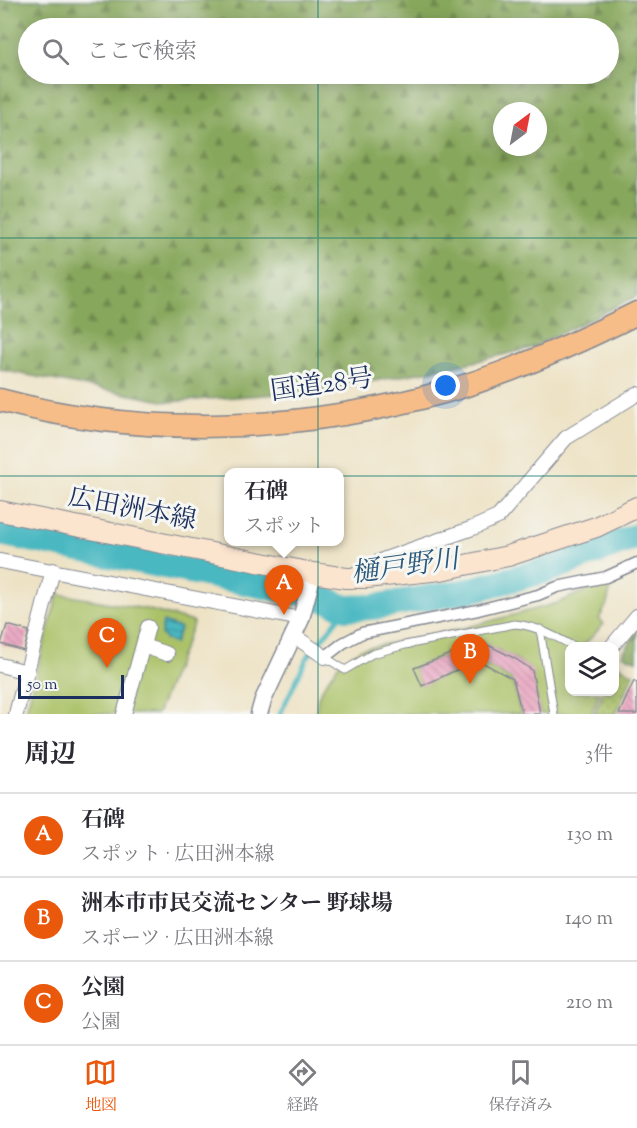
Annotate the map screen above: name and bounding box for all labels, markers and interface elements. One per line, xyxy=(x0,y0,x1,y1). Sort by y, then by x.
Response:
search box xyxy=(18,18,619,84)
icon: search xyxy=(39,35,72,68)
text: ここで検索 xyxy=(87,37,197,69)
north arrow xyxy=(493,102,547,156)
street label: 国道28号 xyxy=(268,361,376,411)
your location xyxy=(431,371,460,400)
popup xyxy=(224,468,344,546)
text: 石碑 xyxy=(244,477,288,509)
street label: 広田洲本線 xyxy=(65,479,199,541)
text: スポット xyxy=(244,513,324,542)
water label: 樋戸野川 xyxy=(349,541,464,595)
pin: A xyxy=(264,566,304,615)
pin: C xyxy=(88,618,126,668)
pin: B xyxy=(450,634,490,684)
map controls xyxy=(565,642,619,696)
button: layers xyxy=(565,642,619,696)
scale bar xyxy=(18,672,124,700)
text: 50 m xyxy=(27,674,58,697)
text: 周辺 xyxy=(24,737,76,774)
text: 3件 xyxy=(585,741,613,770)
text: 石碑 xyxy=(81,805,125,837)
text: A xyxy=(35,821,52,850)
text: 130 m xyxy=(567,821,613,850)
text: スポット · 広田洲本線 xyxy=(81,841,275,870)
text: 洲本市市民交流センター 野球場 xyxy=(81,889,393,921)
text: B xyxy=(37,905,50,934)
text: 140 m xyxy=(565,905,613,934)
text: スポーツ · 広田洲本線 xyxy=(81,925,274,954)
text: 公園 xyxy=(81,973,125,1005)
text: C xyxy=(35,989,52,1018)
text: 210 m xyxy=(566,989,613,1018)
text: 公園 xyxy=(81,1009,121,1038)
tab: 地図 xyxy=(84,1056,117,1118)
tab: 経路 xyxy=(286,1056,319,1118)
tab: 保存済み xyxy=(488,1056,552,1118)

